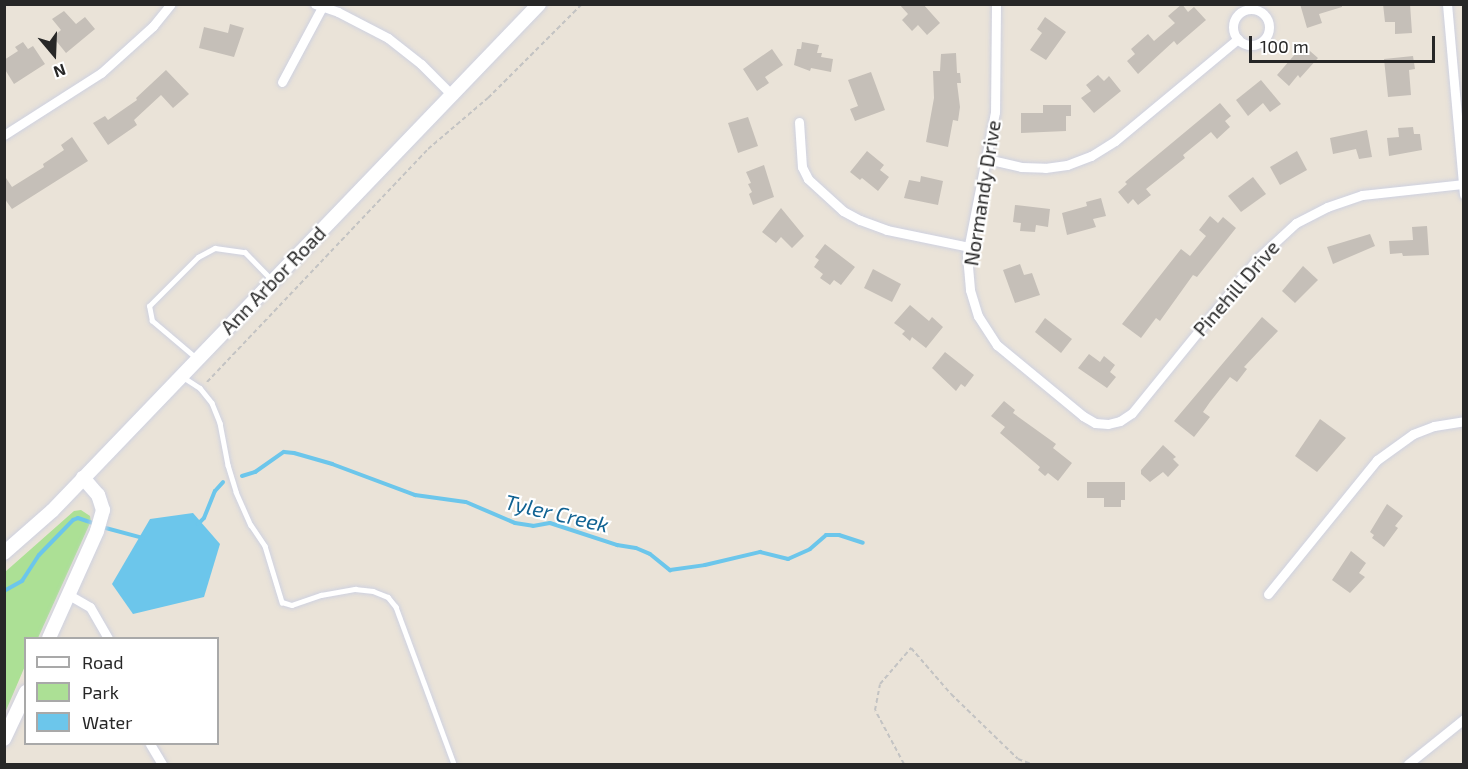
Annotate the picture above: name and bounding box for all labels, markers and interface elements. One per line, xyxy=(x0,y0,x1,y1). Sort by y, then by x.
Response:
north arrow xyxy=(24,24,84,84)
scale bar xyxy=(1252,24,1438,62)
text: 100 m xyxy=(1260,35,1309,57)
text: N xyxy=(51,61,69,82)
street label: Normandy Drive xyxy=(959,118,1005,268)
street label: Ann Arbor Road xyxy=(215,221,331,339)
street label: Pinehill Drive xyxy=(1188,235,1284,341)
water label: Tyler Creek xyxy=(502,489,612,537)
legend xyxy=(24,637,219,745)
text: Road xyxy=(82,651,123,673)
text: Park xyxy=(82,681,119,703)
text: Water xyxy=(82,711,132,733)

